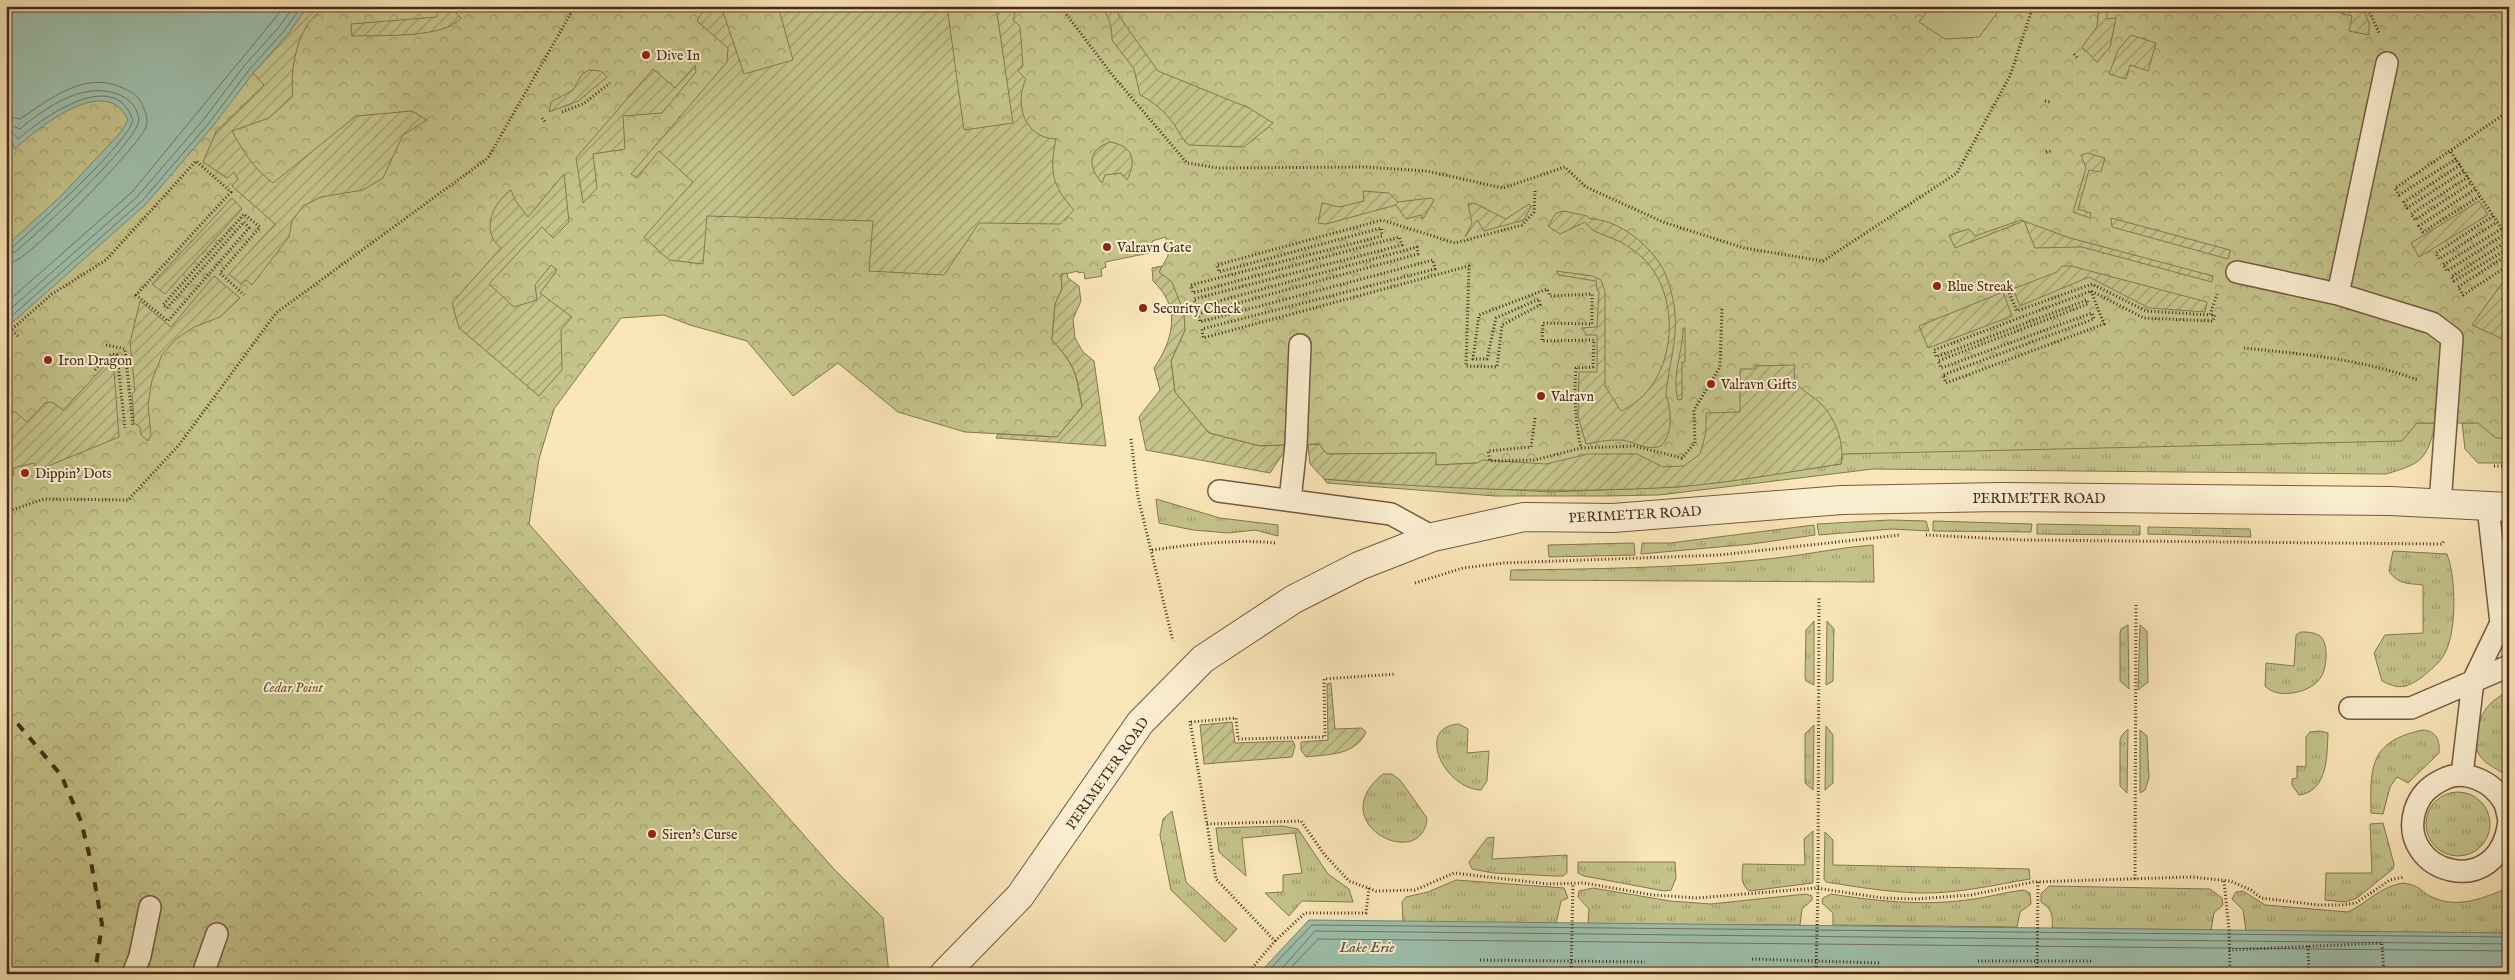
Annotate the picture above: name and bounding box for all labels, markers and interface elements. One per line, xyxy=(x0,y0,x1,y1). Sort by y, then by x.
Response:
place label: Dive In xyxy=(656,47,701,65)
marker: Dive In xyxy=(640,49,652,61)
place label: Valravn Gate xyxy=(1116,239,1192,257)
marker: Valravn Gate xyxy=(1101,241,1113,253)
place label: Blue Streak xyxy=(1947,278,2014,296)
marker: Blue Streak xyxy=(1931,280,1943,292)
place label: Security Check xyxy=(1153,300,1241,318)
marker: Security Check xyxy=(1137,302,1149,314)
place label: Iron Dragon xyxy=(58,352,133,370)
marker: Iron Dragon xyxy=(42,354,54,366)
place label: Valravn Gifts xyxy=(1720,376,1797,394)
marker: Valravn Gifts xyxy=(1705,378,1717,390)
place label: Valravn xyxy=(1550,388,1594,406)
marker: Valravn xyxy=(1535,390,1547,402)
place label: Dippin' Dots xyxy=(35,465,112,483)
marker: Dippin' Dots xyxy=(19,467,31,479)
street label: PERIMETER ROAD xyxy=(1972,490,2106,508)
street label: PERIMETER ROAD xyxy=(1568,503,1702,527)
park label: Cedar Point xyxy=(263,679,324,697)
street label: PERIMETER ROAD xyxy=(1062,714,1153,833)
place label: Siren's Curse xyxy=(662,826,738,844)
marker: Siren's Curse xyxy=(646,828,658,840)
water label: Lake Erie xyxy=(1338,938,1395,957)

